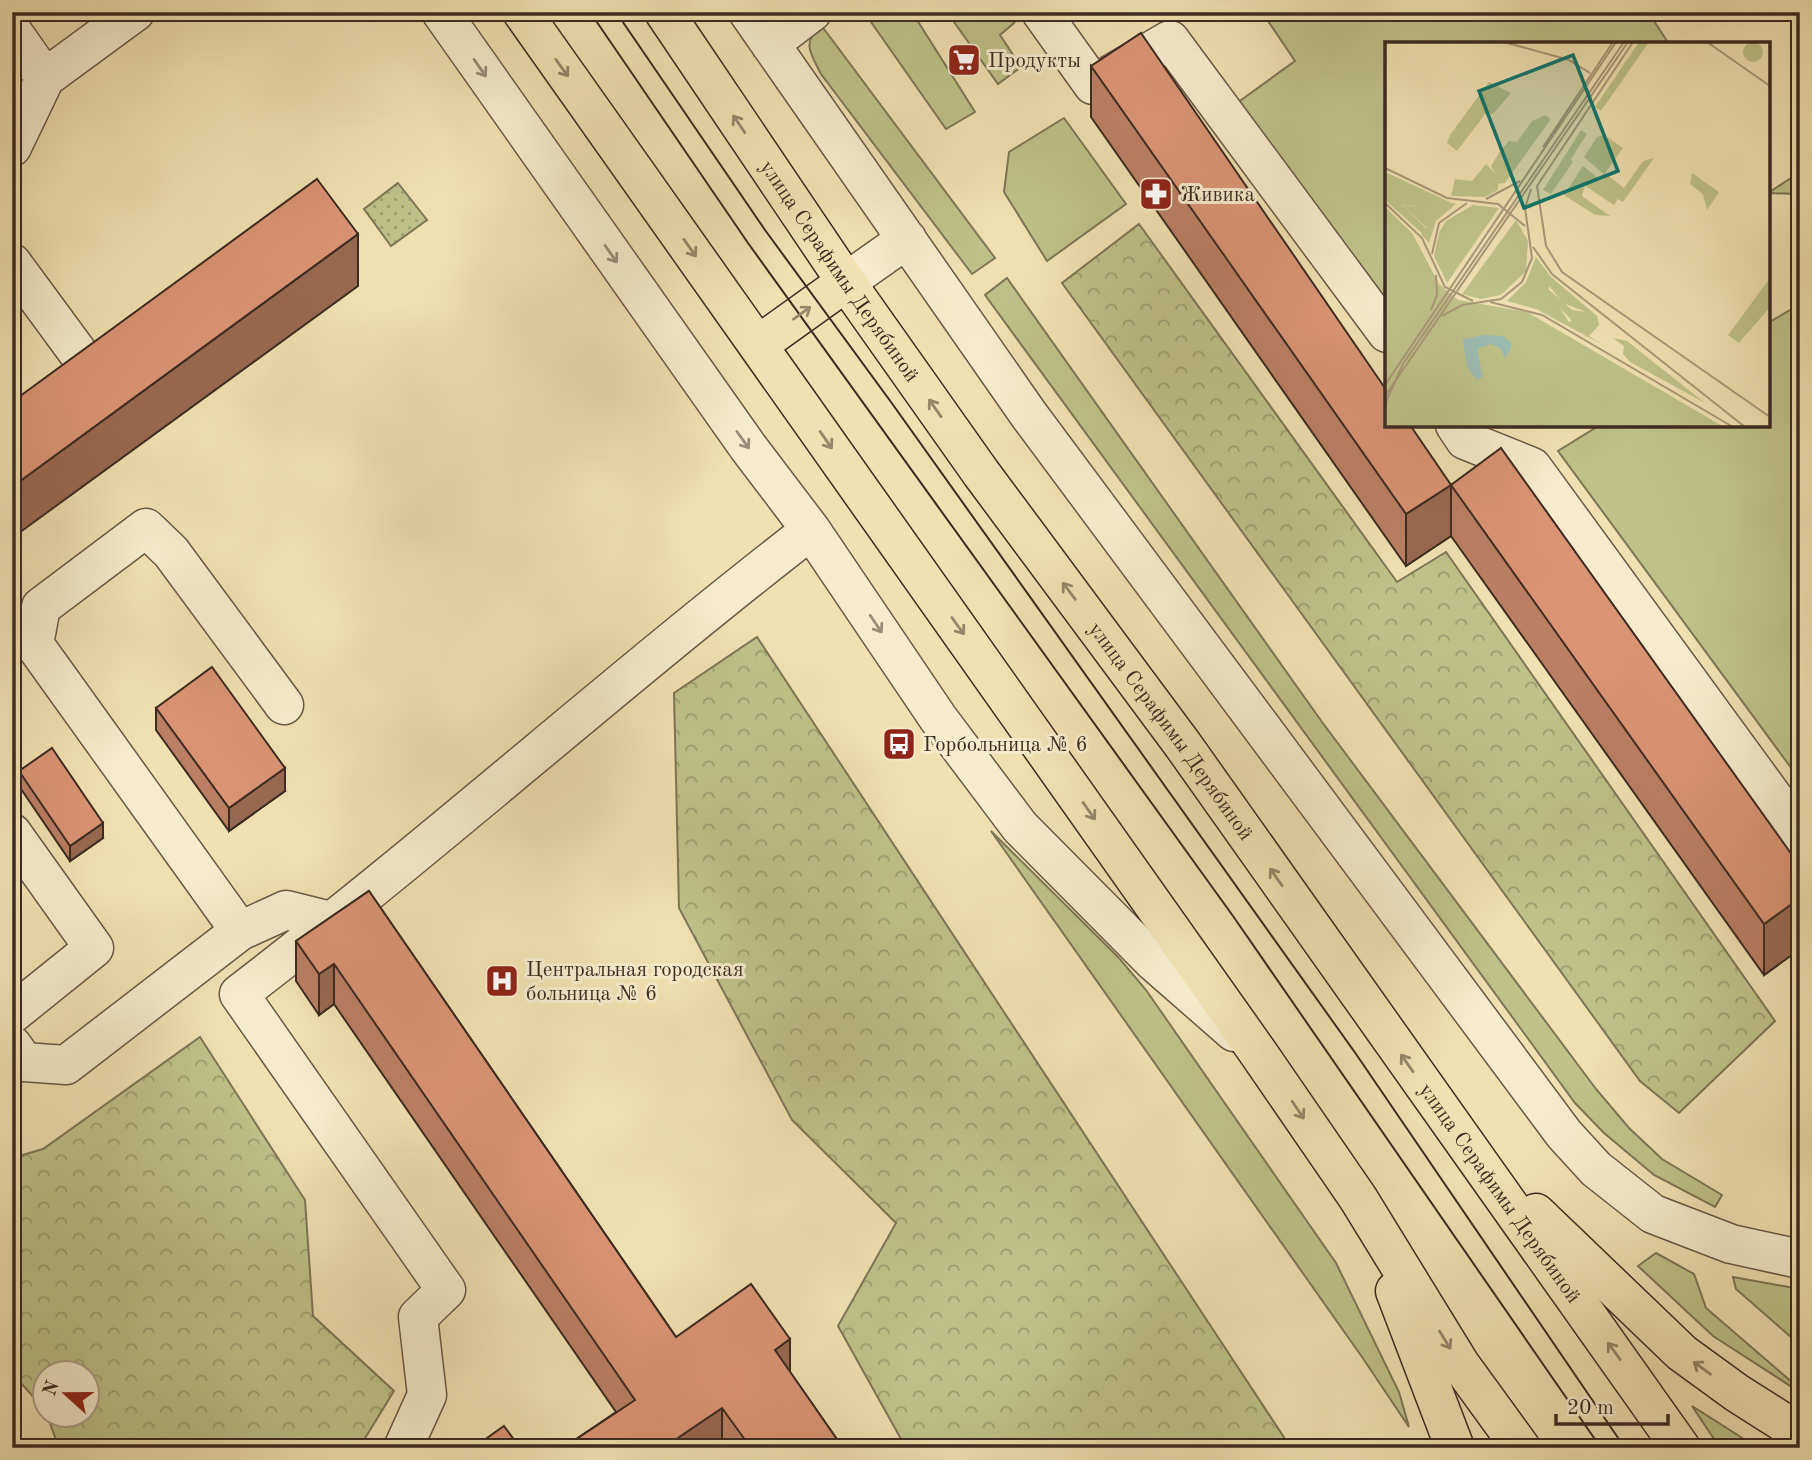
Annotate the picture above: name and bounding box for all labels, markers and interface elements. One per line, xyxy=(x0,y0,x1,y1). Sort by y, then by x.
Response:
supermarket icon: Продукты xyxy=(945,41,983,79)
inset map xyxy=(1385,42,1770,427)
place label: Продукты xyxy=(988,51,1081,72)
one-way arrow xyxy=(473,58,487,77)
one-way arrow xyxy=(555,58,569,77)
one-way arrow xyxy=(732,115,746,134)
street label: улица Серафимы Дерябиной xyxy=(755,157,922,386)
pharmacy icon: Живика xyxy=(1137,175,1175,213)
place label: Живика xyxy=(1180,185,1255,206)
one-way arrow xyxy=(683,238,697,257)
one-way arrow xyxy=(604,244,618,263)
one-way arrow xyxy=(792,306,811,321)
one-way arrow xyxy=(928,399,942,418)
one-way arrow xyxy=(735,430,750,449)
one-way arrow xyxy=(819,430,833,449)
one-way arrow xyxy=(1062,582,1077,601)
one-way arrow xyxy=(869,614,883,633)
one-way arrow xyxy=(950,616,965,635)
street label: улица Серафимы Дерябиной xyxy=(1084,619,1256,845)
bus stop icon: Горбольница № 6 xyxy=(880,725,918,763)
place label: Горбольница № 6 xyxy=(923,735,1088,756)
one-way arrow xyxy=(1082,801,1096,821)
one-way arrow xyxy=(1269,868,1283,887)
place label: Центральная городская больница № 6 xyxy=(526,960,744,1005)
hospital icon: Центральная городская больница № 6 xyxy=(483,962,521,1000)
one-way arrow xyxy=(1400,1054,1414,1073)
street label: улица Серафимы Дерябиной xyxy=(1414,1080,1584,1307)
one-way arrow xyxy=(1291,1100,1305,1119)
one-way arrow xyxy=(1439,1329,1453,1349)
one-way arrow xyxy=(1607,1342,1621,1361)
north arrow xyxy=(32,1358,102,1428)
one-way arrow xyxy=(1693,1361,1712,1375)
text: N xyxy=(41,1378,64,1399)
scale bar xyxy=(1556,1383,1668,1427)
text: 20 m xyxy=(1567,1398,1614,1419)

